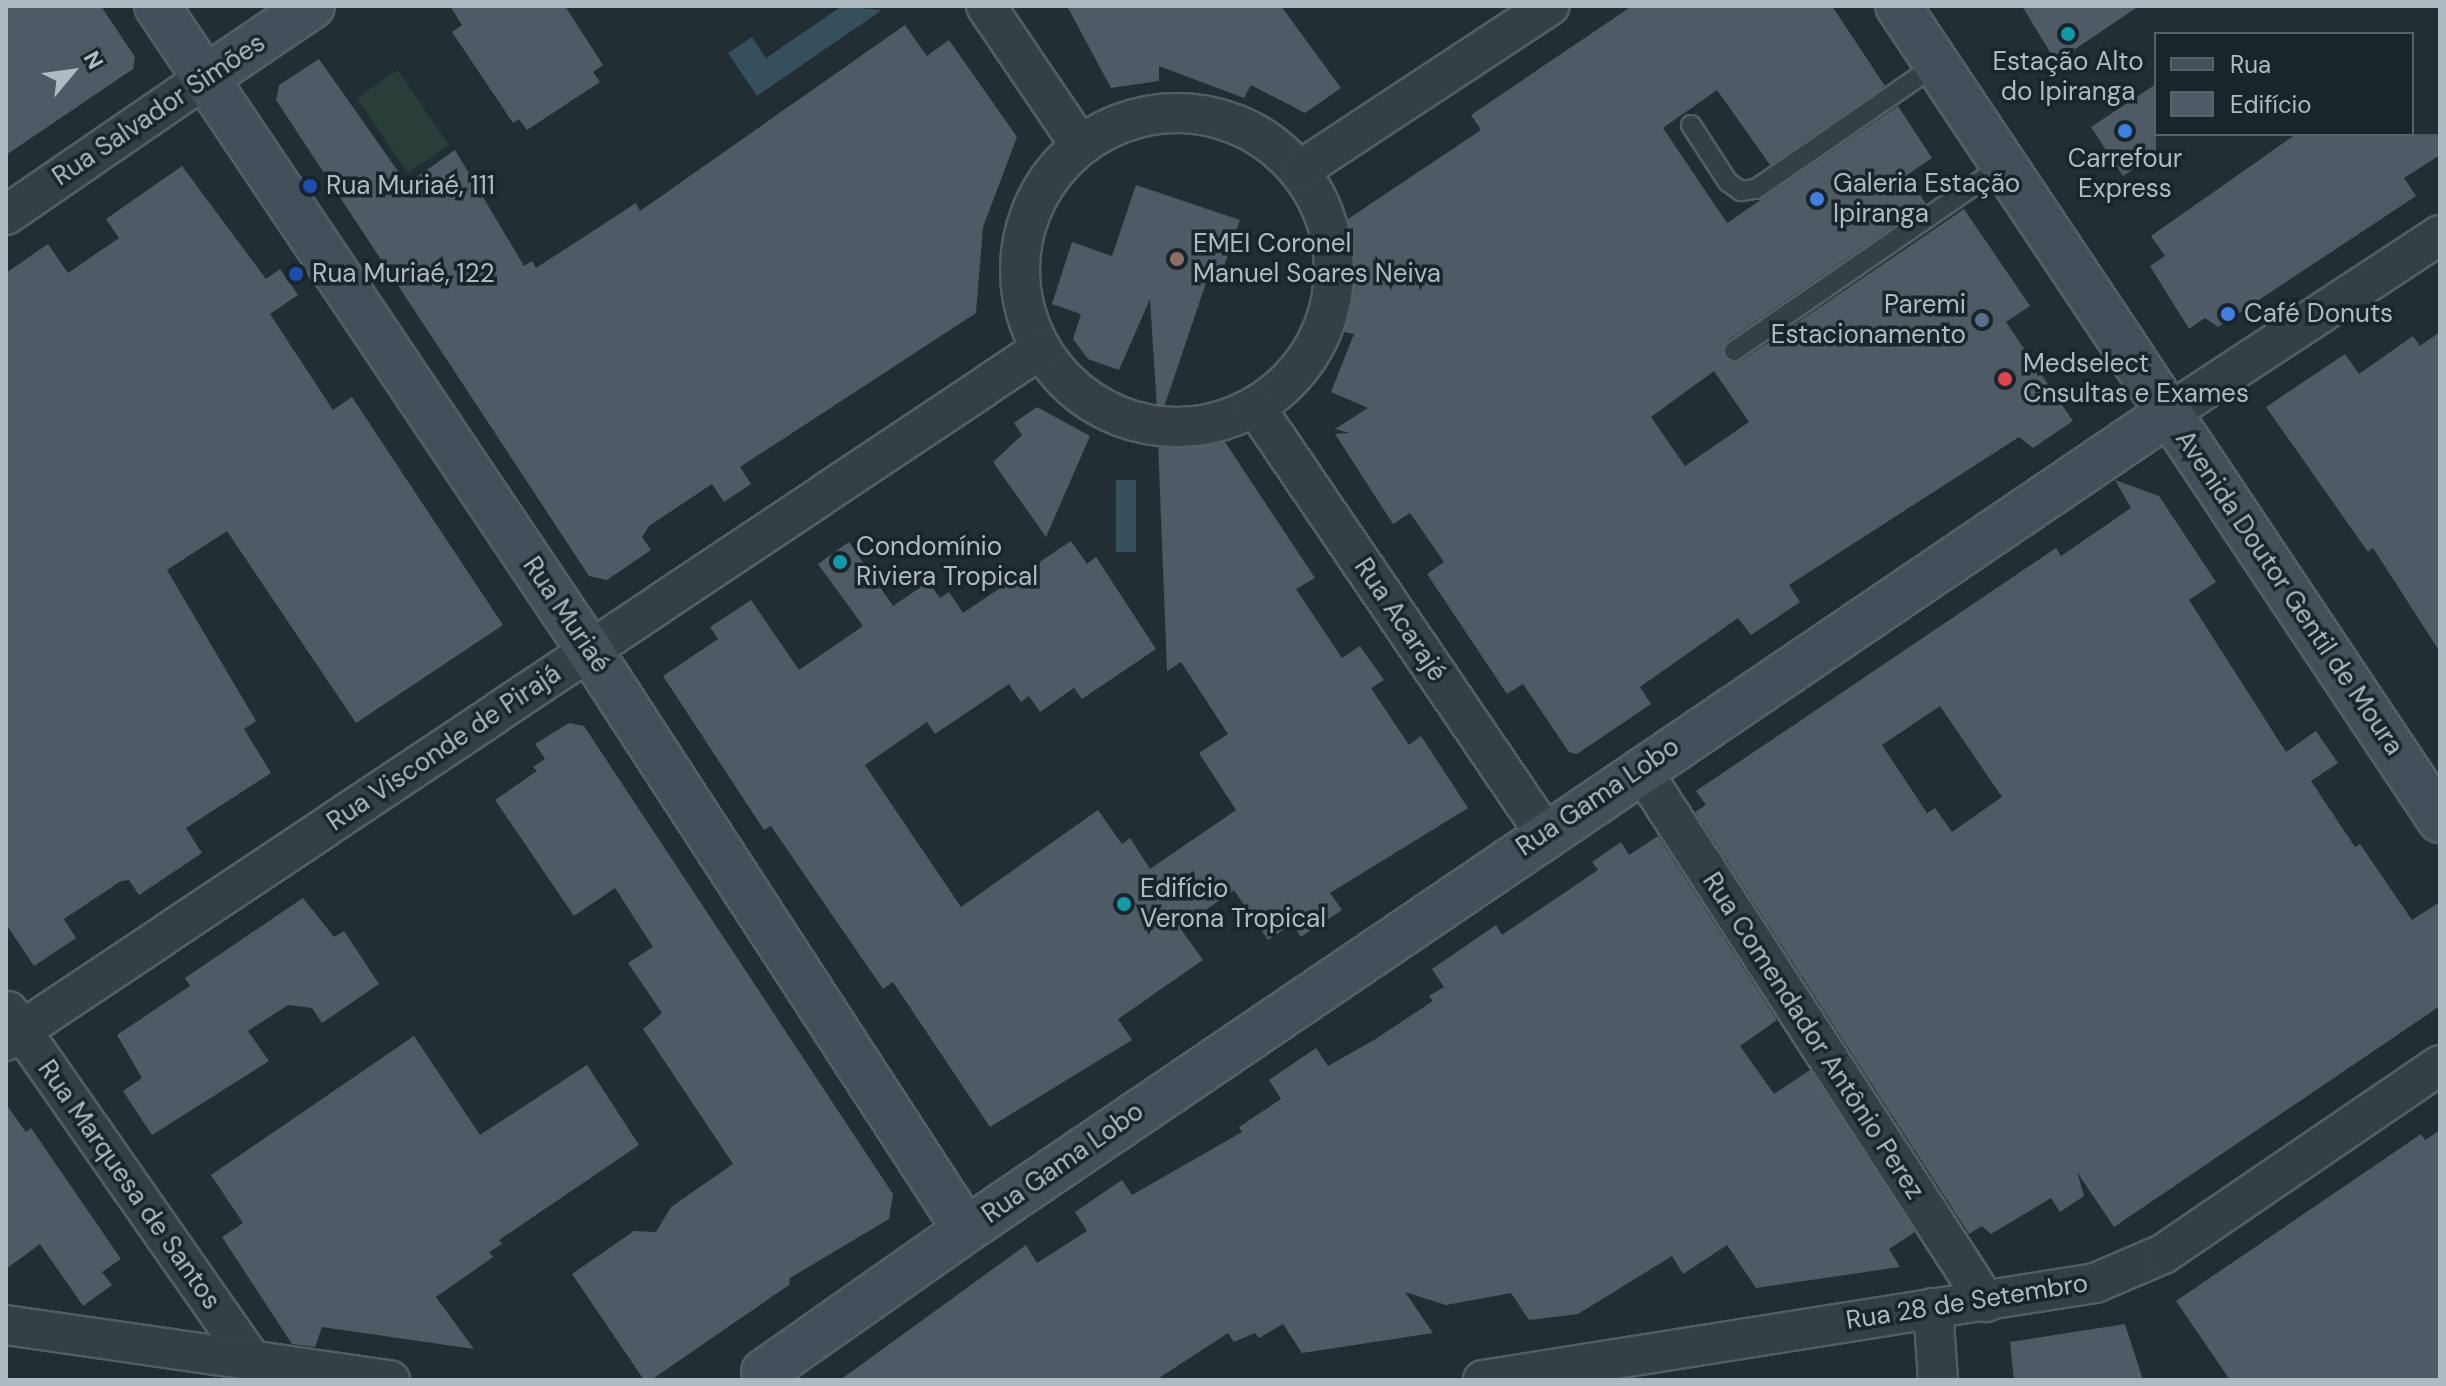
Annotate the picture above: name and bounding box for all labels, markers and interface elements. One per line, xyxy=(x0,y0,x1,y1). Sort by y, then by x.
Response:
marker: Estação Alto do Ipiranga xyxy=(2059,25,2077,43)
street label: Rua Salvador Simões xyxy=(47,27,271,193)
north arrow xyxy=(32,32,112,112)
legend xyxy=(2154,32,2414,136)
text: N xyxy=(77,46,110,74)
place label: Estação Alto do Ipiranga xyxy=(1992,46,2144,108)
text: Rua xyxy=(2230,49,2271,80)
text: Edifício xyxy=(2230,89,2312,120)
marker: Carrefour Express xyxy=(2116,122,2134,140)
place label: Carrefour Express xyxy=(2068,143,2182,204)
place label: Galeria Estação Ipiranga xyxy=(1833,168,2020,230)
place label: Rua Muriaé, 111 xyxy=(326,170,495,202)
marker: Rua Muriaé, 111 xyxy=(301,177,319,195)
marker: Galeria Estação Ipiranga xyxy=(1808,190,1826,208)
place label: EMEI Coronel Manuel Soares Neiva xyxy=(1193,228,1441,290)
marker: EMEI Coronel Manuel Soares Neiva xyxy=(1168,250,1186,268)
place label: Rua Muriaé, 122 xyxy=(312,258,495,290)
marker: Rua Muriaé, 122 xyxy=(287,265,305,283)
place label: Paremi Estacionamento xyxy=(1771,289,1966,350)
place label: Café Donuts xyxy=(2244,298,2393,330)
marker: Café Donuts xyxy=(2219,305,2237,323)
marker: Paremi Estacionamento xyxy=(1973,311,1991,329)
place label: Medselect Cnsultas e Exames xyxy=(2023,348,2249,410)
marker: Medselect Cnsultas e Exames xyxy=(1994,368,2016,390)
street label: Avenida Doutor Gentil de Moura xyxy=(2168,425,2410,761)
place label: Condomínio Riviera Tropical xyxy=(856,531,1038,592)
street label: Rua Muriaé xyxy=(516,551,616,679)
street label: Rua Acarajé xyxy=(1347,552,1453,688)
marker: Condomínio Riviera Tropical xyxy=(831,553,849,571)
street label: Rua Visconde de Pirajá xyxy=(321,658,567,838)
street label: Rua Gama Lobo xyxy=(1511,731,1685,863)
street label: Rua Comendador Antônio Perez xyxy=(1696,867,1930,1205)
place label: Edifício Verona Tropical xyxy=(1140,873,1326,934)
marker: Edifício Verona Tropical xyxy=(1115,895,1133,913)
street label: Rua Marquesa de Santos xyxy=(31,1054,227,1316)
street label: Rua Gama Lobo xyxy=(976,1096,1150,1230)
street label: Rua 28 de Setembro xyxy=(1844,1267,2090,1337)

